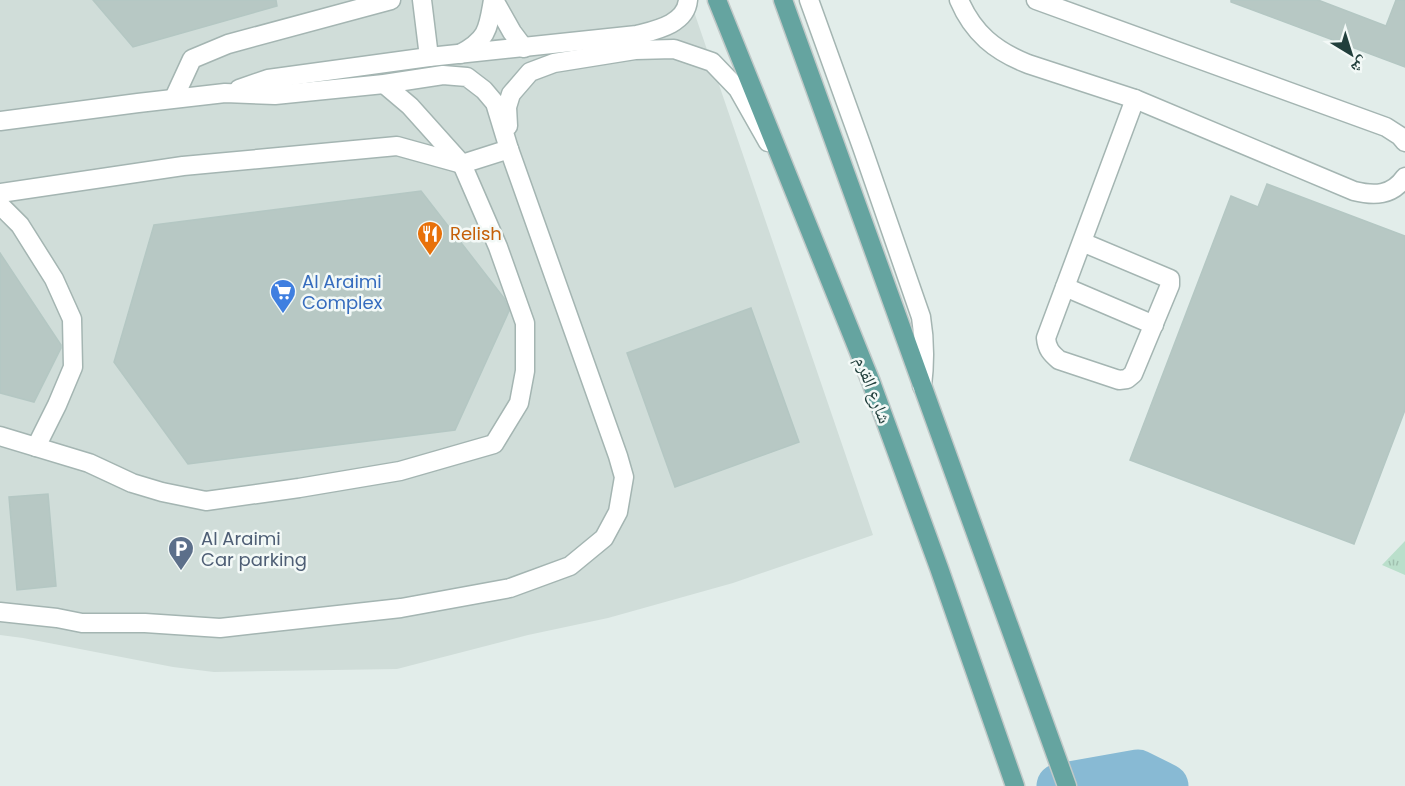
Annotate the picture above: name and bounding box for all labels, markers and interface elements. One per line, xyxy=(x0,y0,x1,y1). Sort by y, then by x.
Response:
north arrow xyxy=(1321,24,1381,84)
text: ش xyxy=(1346,51,1374,80)
restaurant icon: Relish xyxy=(415,219,445,257)
place label: Relish xyxy=(450,221,502,246)
place label: Al Araimi Complex xyxy=(302,269,383,315)
supermarket icon: Al Araimi Complex xyxy=(268,277,298,315)
street label: شارع القرم xyxy=(849,353,898,427)
place label: Al Araimi Car parking xyxy=(201,526,307,572)
parking icon: Al Araimi Car parking xyxy=(166,534,196,572)

